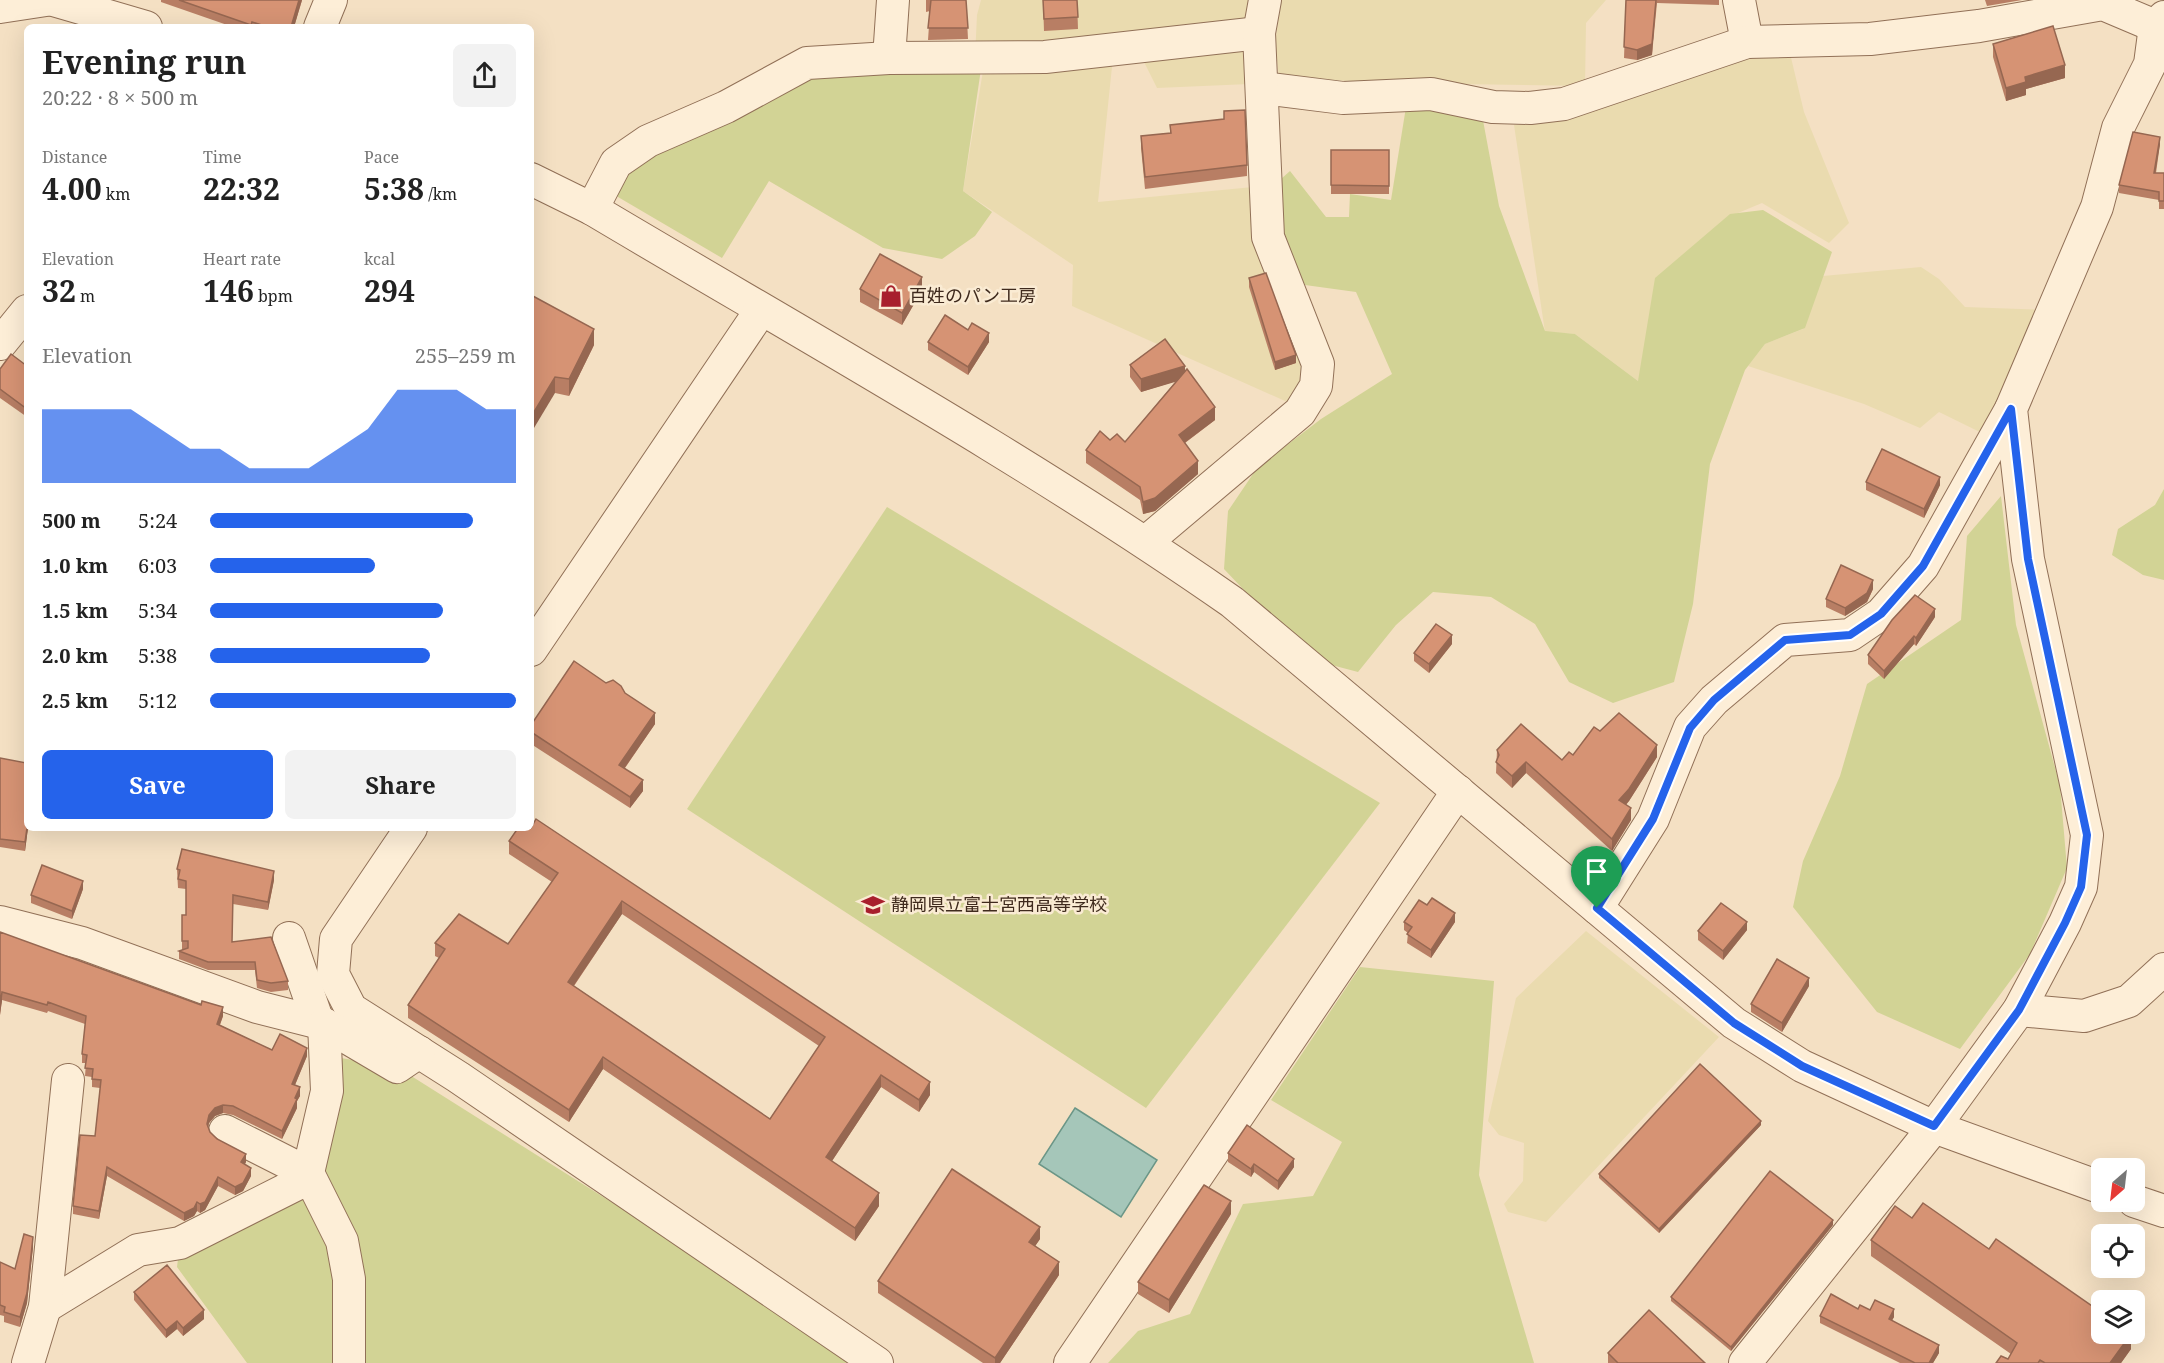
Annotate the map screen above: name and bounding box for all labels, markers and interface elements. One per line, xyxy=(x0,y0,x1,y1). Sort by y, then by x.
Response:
text: Evening run xyxy=(42,39,246,84)
button: share xyxy=(453,44,516,107)
text: 20:22 · 8 × 500 m xyxy=(42,84,198,111)
text: Distance xyxy=(42,146,107,168)
text: Time xyxy=(203,146,242,168)
text: Pace xyxy=(364,146,399,168)
text: 4.00 xyxy=(42,168,102,209)
text: 22:32 xyxy=(203,168,280,209)
text: 5:38 xyxy=(364,168,424,209)
text: km xyxy=(102,183,130,205)
text: /km xyxy=(424,183,457,205)
text: Elevation xyxy=(42,248,114,270)
text: Heart rate xyxy=(203,248,281,270)
text: kcal xyxy=(364,248,395,270)
text: 32 xyxy=(42,270,76,311)
text: 146 xyxy=(203,270,254,311)
text: 294 xyxy=(364,270,415,311)
shop icon: 百姓のパン工房 xyxy=(878,283,904,309)
place label: 百姓のパン工房 xyxy=(909,283,1036,307)
text: m xyxy=(76,285,95,307)
text: bpm xyxy=(254,285,293,307)
text: Elevation xyxy=(42,342,132,369)
text: 255–259 m xyxy=(415,342,516,369)
text: 500 m xyxy=(42,507,101,534)
text: 5:24 xyxy=(138,507,177,534)
text: 1.0 km xyxy=(42,552,108,579)
text: 6:03 xyxy=(138,552,177,579)
text: 1.5 km xyxy=(42,597,108,624)
text: 5:34 xyxy=(138,597,177,624)
text: 2.0 km xyxy=(42,642,108,669)
text: 5:38 xyxy=(138,642,177,669)
text: 2.5 km xyxy=(42,687,108,714)
text: 5:12 xyxy=(138,687,177,714)
button: Save xyxy=(42,750,273,819)
button: Share xyxy=(285,750,516,819)
pin xyxy=(1571,846,1622,908)
icon: arrive xyxy=(1580,855,1613,888)
school or university icon: 静岡県立富士宮西高等学校 xyxy=(860,892,886,918)
place label: 静岡県立富士宮西高等学校 xyxy=(891,892,1107,916)
north arrow xyxy=(2091,1158,2145,1212)
map controls xyxy=(2091,1158,2145,1344)
button: locate xyxy=(2091,1224,2145,1278)
button: layers xyxy=(2091,1290,2145,1344)

